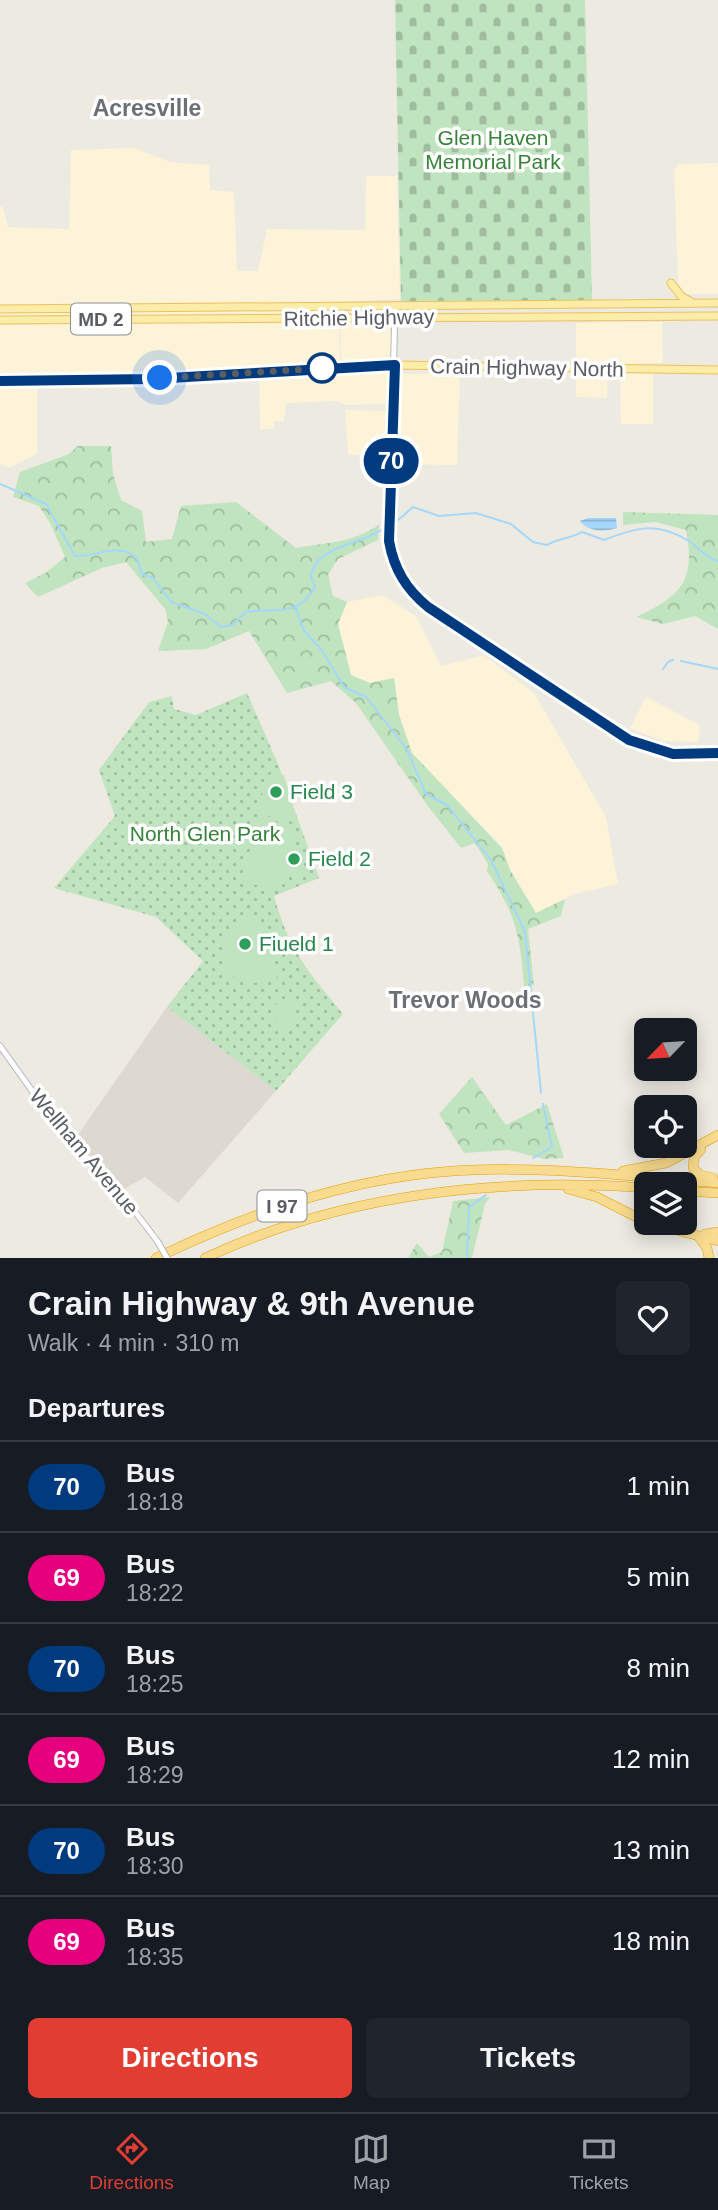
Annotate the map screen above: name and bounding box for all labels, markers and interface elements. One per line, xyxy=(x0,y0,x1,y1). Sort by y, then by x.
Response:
district label: Acresville xyxy=(93,95,201,121)
park label: Glen Haven Memorial Park xyxy=(425,126,561,173)
road number: MD 2 xyxy=(71,304,131,334)
street label: Ritchie Highway xyxy=(284,305,435,330)
unlabelled marker xyxy=(307,353,337,383)
street label: Crain Highway North xyxy=(430,354,624,381)
your location xyxy=(142,360,177,395)
line badge: 70 xyxy=(360,438,422,484)
text: 70 xyxy=(378,447,404,474)
place label: Field 3 xyxy=(290,780,353,803)
marker: Field 3 xyxy=(268,784,284,800)
park label: North Glen Park xyxy=(130,822,281,845)
place label: Field 2 xyxy=(308,847,371,870)
marker: Field 2 xyxy=(286,851,302,867)
place label: Fiueld 1 xyxy=(259,932,334,955)
marker: Fiueld 1 xyxy=(237,936,253,952)
district label: Trevor Woods xyxy=(389,987,541,1013)
north arrow xyxy=(634,1018,696,1082)
map controls xyxy=(634,1018,697,1235)
street label: Wellham Avenue xyxy=(25,1084,144,1219)
button: locate xyxy=(634,1095,697,1158)
button: layers xyxy=(634,1172,697,1235)
road number: I 97 xyxy=(258,1190,306,1222)
button: heart xyxy=(616,1281,690,1355)
text: Crain Highway & 9th Avenue xyxy=(28,1285,475,1322)
text: Walk · 4 min · 310 m xyxy=(28,1330,239,1356)
text: Departures xyxy=(28,1393,165,1423)
text: Bus xyxy=(126,1458,175,1488)
text: 1 min xyxy=(626,1471,690,1501)
text: 70 xyxy=(53,1473,80,1500)
text: 18:18 xyxy=(126,1489,184,1515)
text: Bus xyxy=(126,1549,175,1579)
text: 5 min xyxy=(626,1562,690,1592)
text: 69 xyxy=(53,1564,80,1591)
text: 18:22 xyxy=(126,1580,184,1606)
text: Bus xyxy=(126,1640,175,1670)
text: 8 min xyxy=(626,1653,690,1683)
text: 70 xyxy=(53,1655,80,1682)
text: 18:25 xyxy=(126,1671,184,1697)
text: Bus xyxy=(126,1731,175,1761)
text: 12 min xyxy=(612,1744,690,1774)
text: 69 xyxy=(53,1746,80,1773)
text: 18:29 xyxy=(126,1762,184,1788)
text: Bus xyxy=(126,1822,175,1852)
text: 13 min xyxy=(612,1835,690,1865)
text: 70 xyxy=(53,1837,80,1864)
text: 18:30 xyxy=(126,1853,184,1879)
text: Bus xyxy=(126,1913,175,1943)
text: 18 min xyxy=(612,1926,690,1956)
text: 69 xyxy=(53,1928,80,1955)
text: 18:35 xyxy=(126,1944,184,1970)
button: Directions xyxy=(28,2018,352,2098)
button: Tickets xyxy=(366,2018,690,2098)
tab: Directions xyxy=(89,2130,174,2194)
tab: Map xyxy=(352,2130,390,2194)
tab: Tickets xyxy=(569,2130,629,2194)

